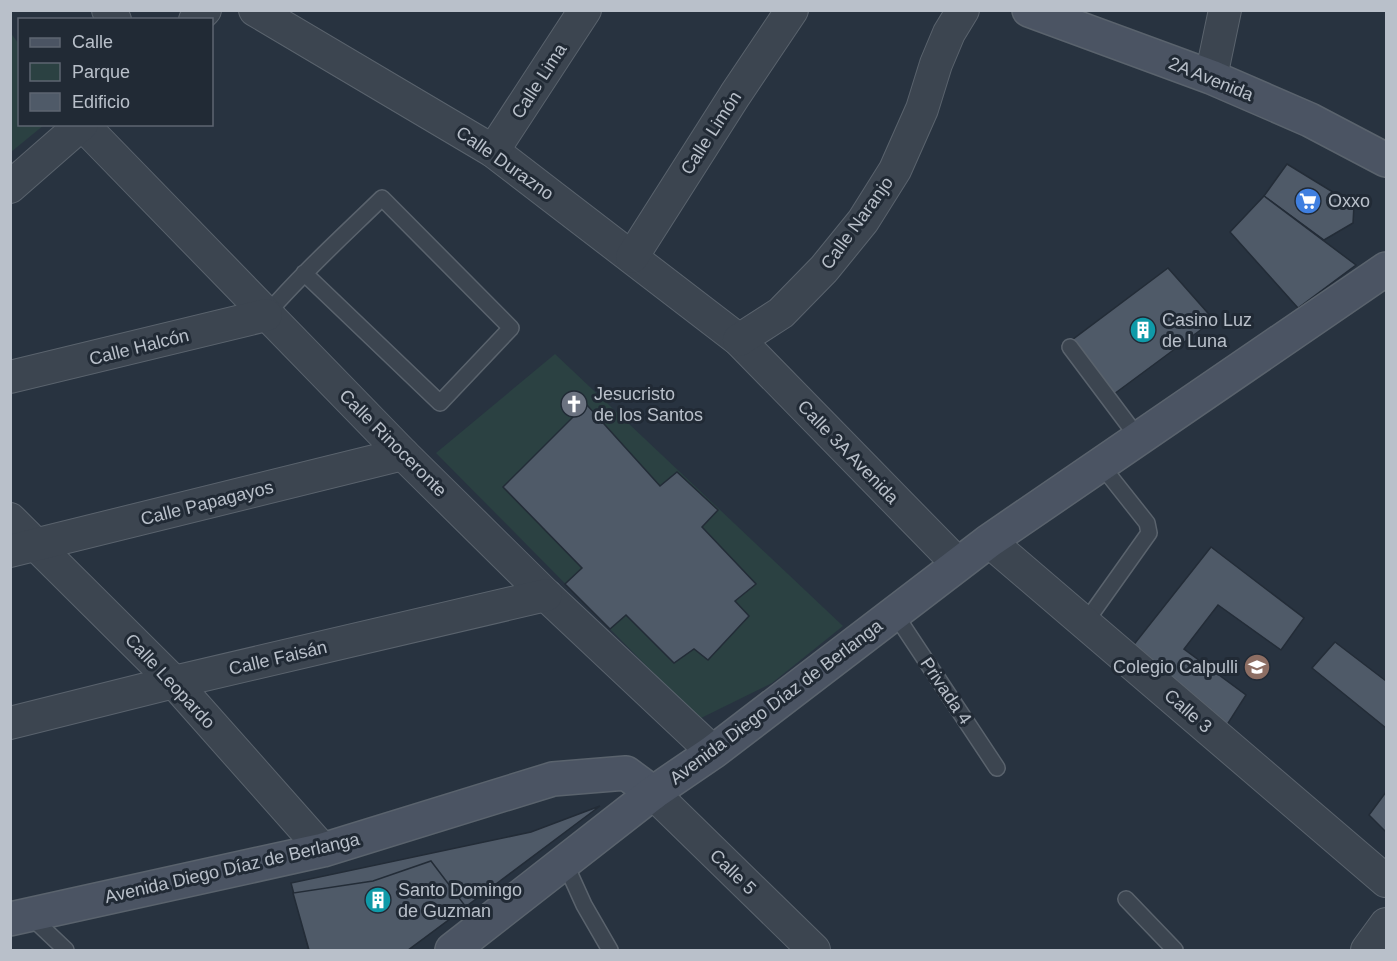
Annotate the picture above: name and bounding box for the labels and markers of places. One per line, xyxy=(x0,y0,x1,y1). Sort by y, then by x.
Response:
supermarket icon: Oxxo xyxy=(1293,186,1323,216)
place label: Oxxo xyxy=(1328,191,1370,211)
place label: Casino Luz de Luna xyxy=(1162,310,1252,351)
building icon: Casino Luz de Luna xyxy=(1128,315,1158,345)
place label: Jesucristo de los Santos xyxy=(594,384,703,425)
church icon: Jesucristo de los Santos xyxy=(559,389,589,419)
school or university icon: Colegio Calpulli xyxy=(1242,652,1272,682)
place label: Colegio Calpulli xyxy=(1113,657,1238,677)
place label: Santo Domingo de Guzman xyxy=(398,880,522,921)
building icon: Santo Domingo de Guzman xyxy=(363,885,393,915)

